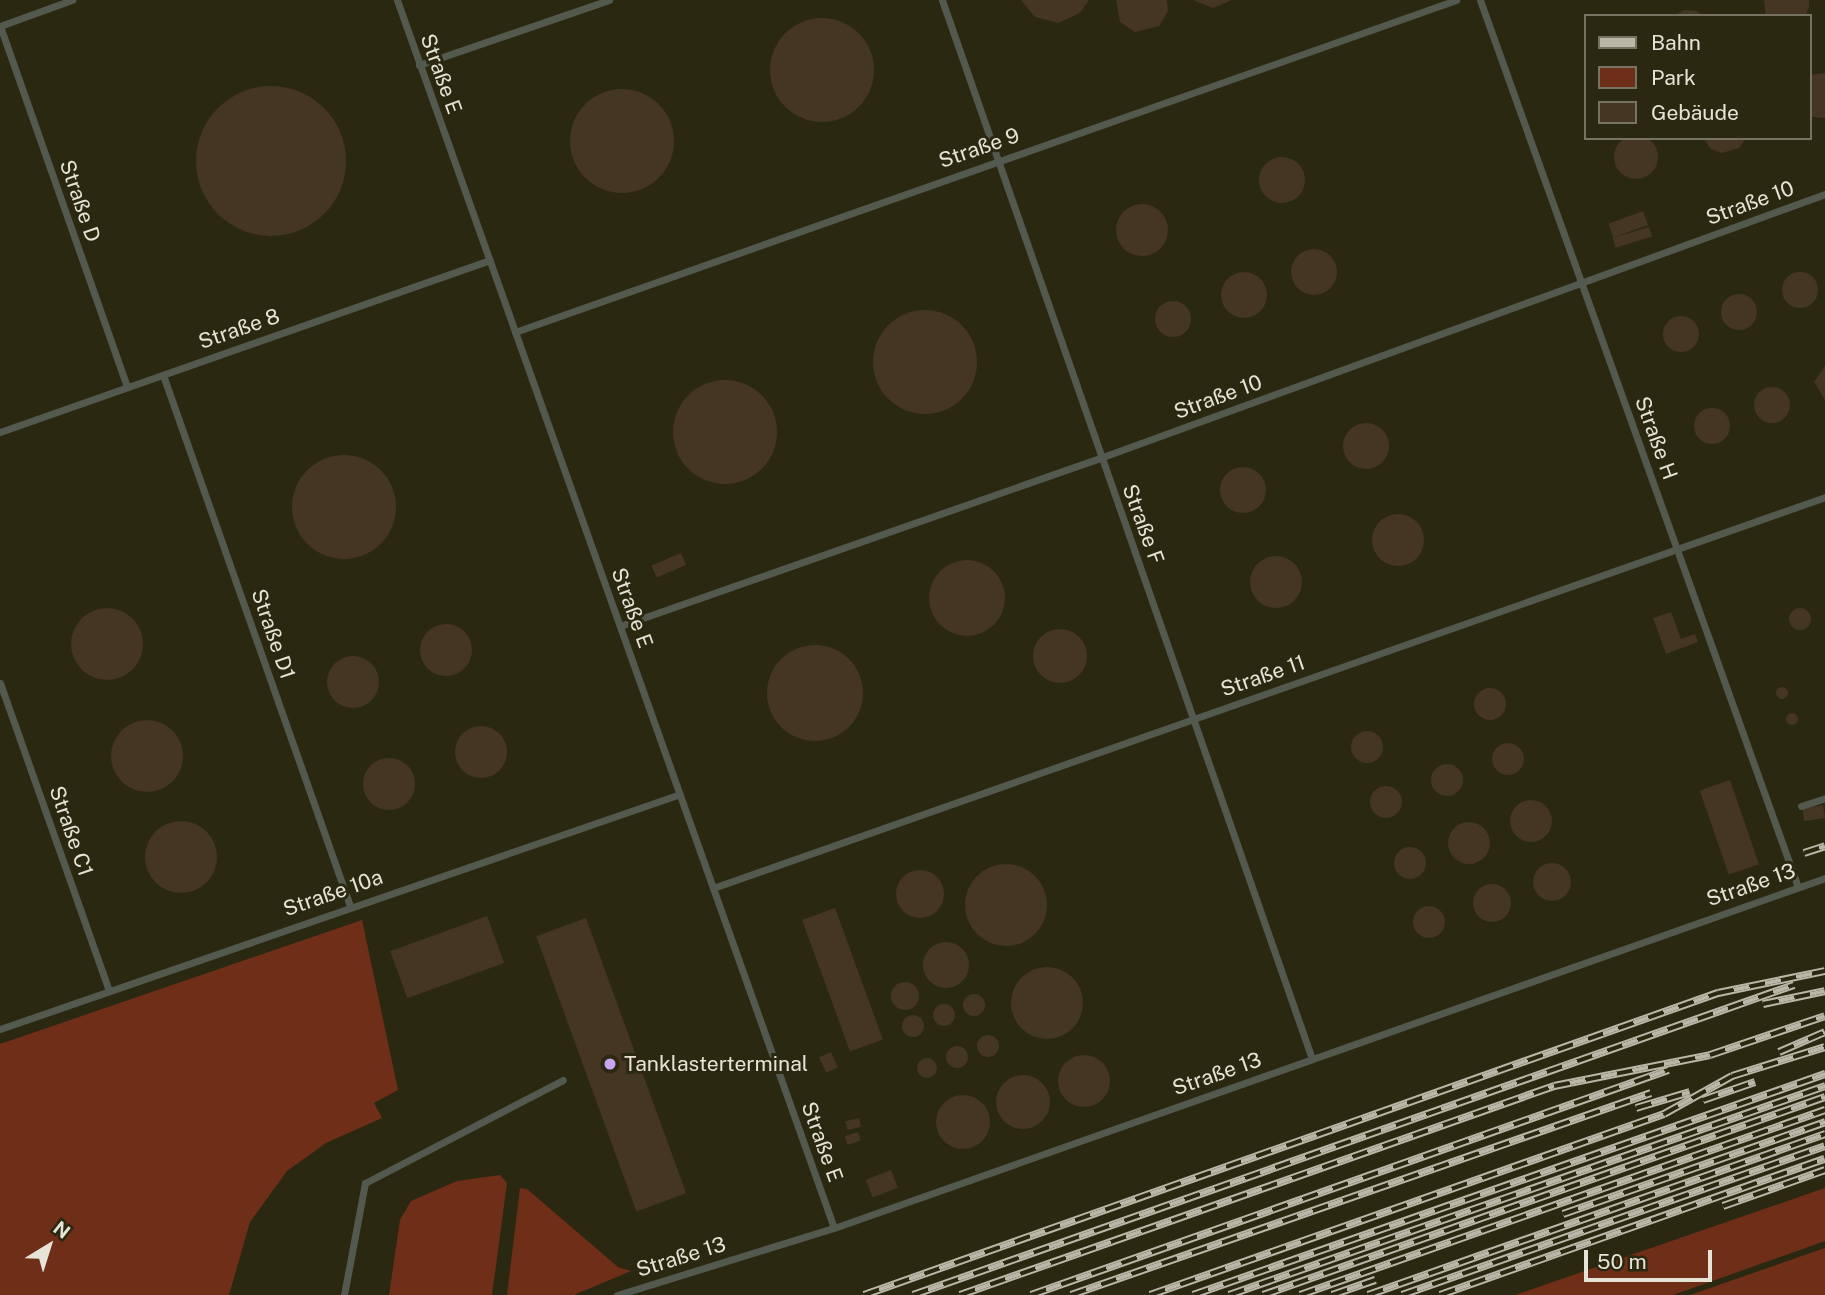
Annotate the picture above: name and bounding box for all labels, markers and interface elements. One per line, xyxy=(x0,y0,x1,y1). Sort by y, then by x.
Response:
legend xyxy=(1584,14,1811,140)
street label: Straße E xyxy=(415,30,467,118)
text: Bahn xyxy=(1651,30,1701,55)
text: Park xyxy=(1651,65,1696,90)
text: Gebäude xyxy=(1651,100,1739,125)
street label: Straße 9 xyxy=(935,122,1023,174)
street label: Straße D xyxy=(54,157,106,245)
street label: Straße 10 xyxy=(1702,175,1798,231)
street label: Straße 8 xyxy=(195,303,283,355)
street label: Straße 10 xyxy=(1170,369,1266,425)
street label: Straße H xyxy=(1629,393,1683,483)
street label: Straße F xyxy=(1117,481,1169,567)
street label: Straße E xyxy=(606,564,658,652)
street label: Straße D1 xyxy=(246,586,300,682)
street label: Straße 11 xyxy=(1217,650,1309,702)
street label: Straße C1 xyxy=(44,783,98,879)
street label: Straße 13 xyxy=(1703,858,1799,912)
street label: Straße 10a xyxy=(280,864,386,922)
street label: Straße 13 xyxy=(1169,1047,1265,1101)
place label: Tanklasterterminal xyxy=(624,1051,808,1077)
marker: Tanklasterterminal xyxy=(602,1056,618,1072)
street label: Straße E xyxy=(796,1098,848,1186)
north arrow xyxy=(14,1211,84,1281)
text: N xyxy=(49,1216,75,1243)
street label: Straße 13 xyxy=(633,1231,729,1283)
scale bar xyxy=(1587,1236,1715,1280)
text: 50 m xyxy=(1597,1249,1647,1274)

